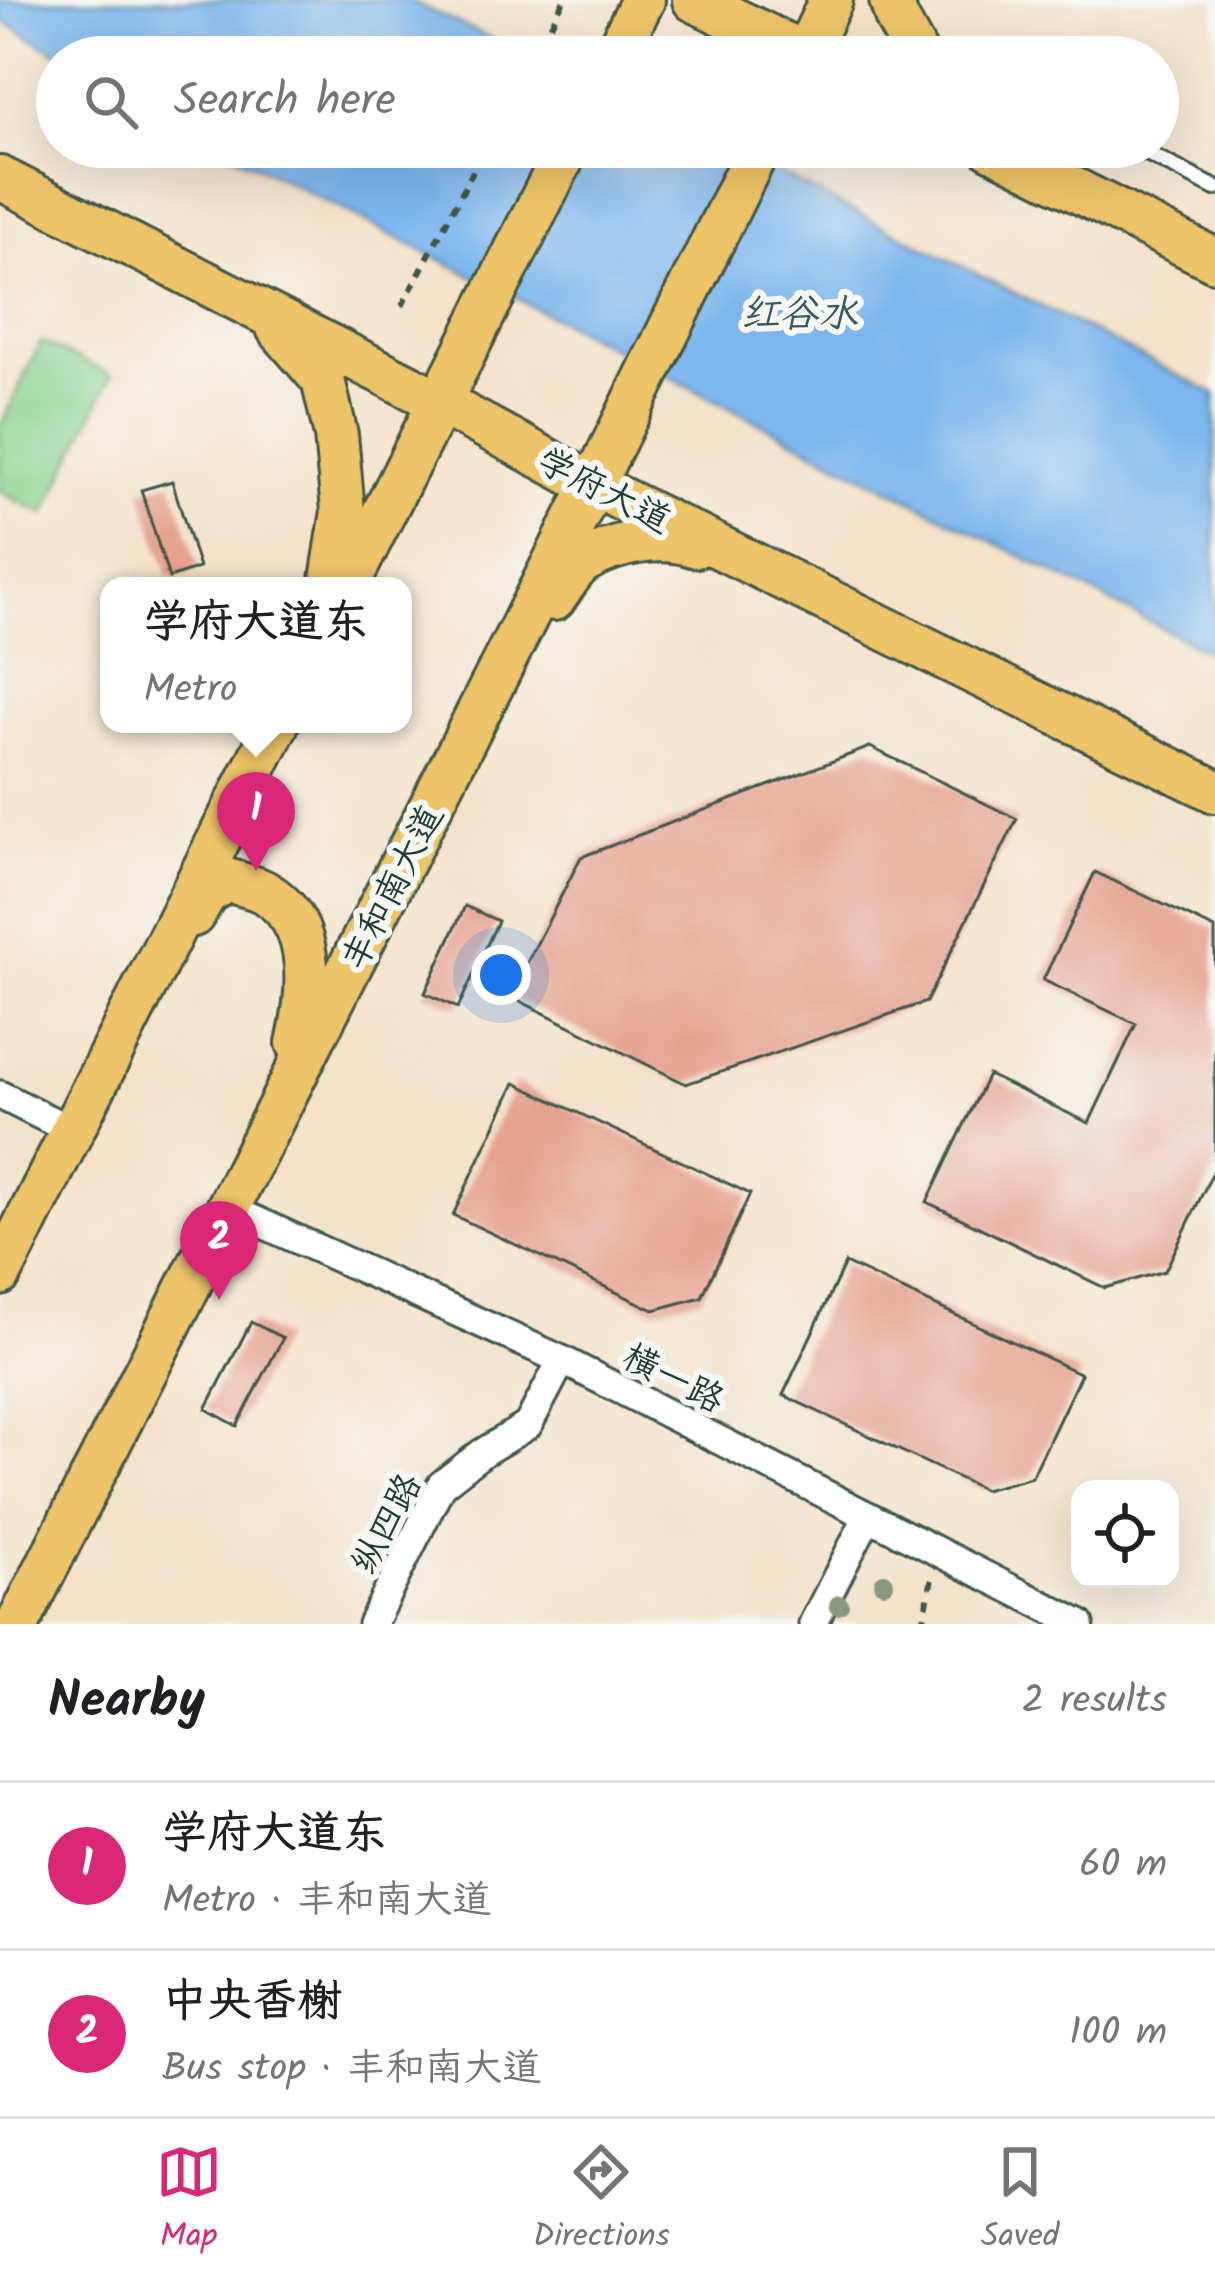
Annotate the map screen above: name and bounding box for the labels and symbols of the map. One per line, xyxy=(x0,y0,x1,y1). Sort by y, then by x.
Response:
water label: 红谷水 xyxy=(740,285,858,347)
street label: 学府大道 xyxy=(526,434,681,550)
pin: 1 xyxy=(217,772,295,871)
street label: 丰和南大道 xyxy=(328,795,460,982)
your location xyxy=(471,945,531,1005)
pin: 2 xyxy=(180,1201,258,1300)
street label: 横一路 xyxy=(611,1330,733,1430)
street label: 纵四路 xyxy=(338,1464,439,1586)

